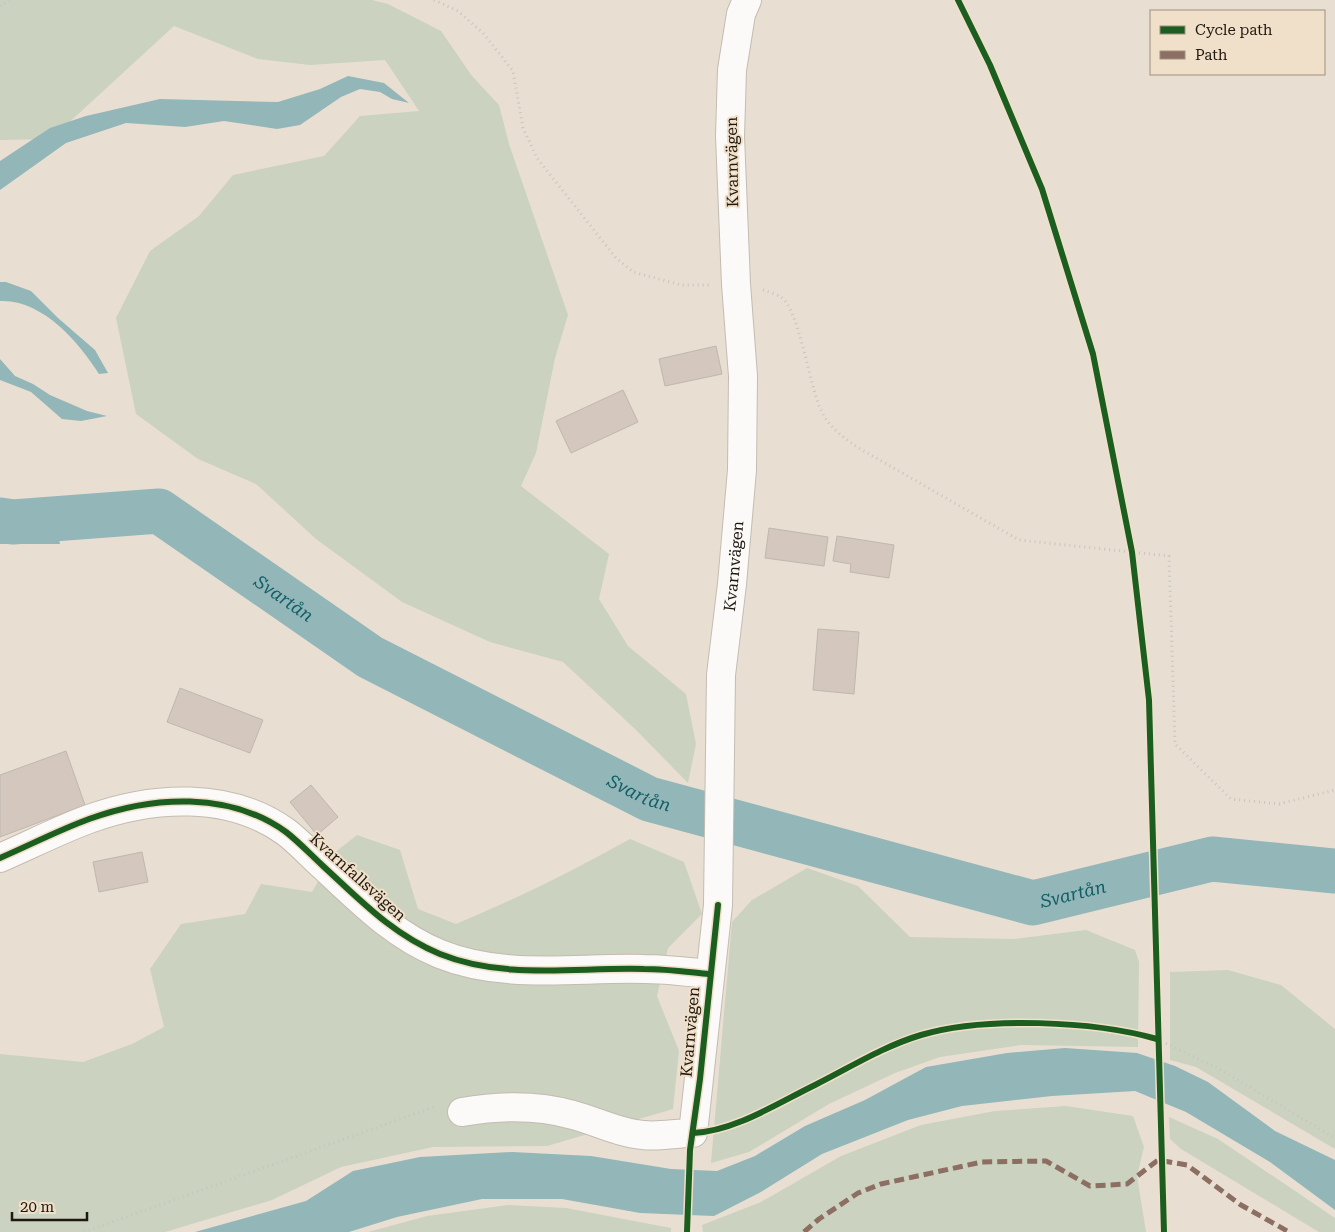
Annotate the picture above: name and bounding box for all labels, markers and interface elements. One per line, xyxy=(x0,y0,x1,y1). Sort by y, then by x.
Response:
legend xyxy=(1150,10,1325,75)
text: Cycle path xyxy=(1195,21,1273,39)
text: Path xyxy=(1195,46,1228,64)
street label: Kvarnvägen xyxy=(722,117,742,207)
street label: Kvarnvägen xyxy=(719,520,747,612)
water label: Svartån xyxy=(250,569,318,625)
water label: Svartån xyxy=(604,769,673,815)
street label: Kvarnfallsvägen xyxy=(306,829,410,925)
water label: Svartån xyxy=(1037,875,1108,912)
street label: Kvarnvägen xyxy=(677,986,703,1078)
scale bar xyxy=(12,1190,88,1222)
text: 20 m xyxy=(20,1198,55,1216)

